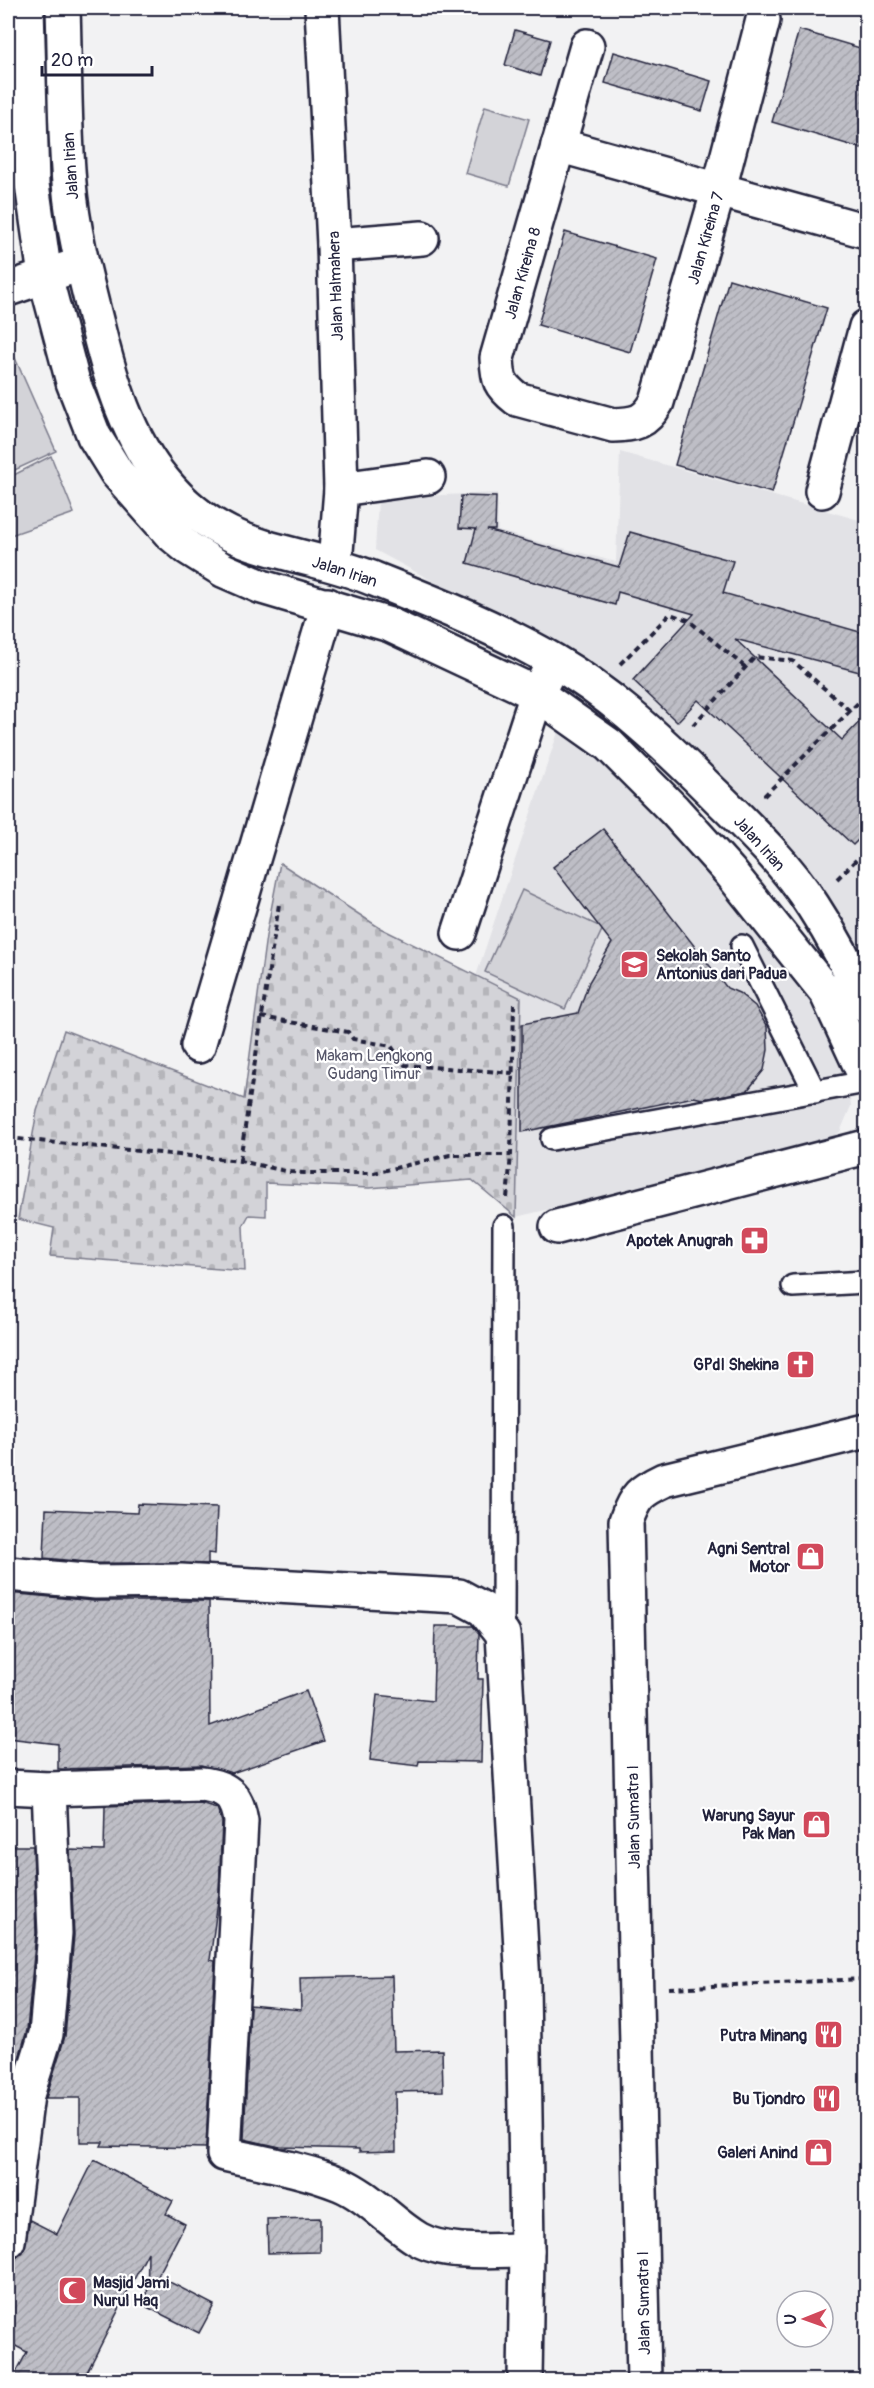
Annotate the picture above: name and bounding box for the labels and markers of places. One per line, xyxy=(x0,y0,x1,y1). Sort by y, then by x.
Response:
place label: Sekolah Santo Antonius dari Padua xyxy=(656,946,788,984)
school or university icon: Sekolah Santo Antonius dari Padua xyxy=(619,948,651,980)
pharmacy icon: Apotek Anugrah xyxy=(738,1224,770,1256)
place label: Apotek Anugrah xyxy=(626,1231,733,1251)
church icon: GPdI Shekina xyxy=(784,1348,816,1380)
place label: GPdI Shekina xyxy=(693,1355,780,1375)
place label: Agni Sentral Motor xyxy=(707,1539,790,1577)
shop icon: Agni Sentral Motor xyxy=(795,1541,827,1573)
place label: Warung Sayur Pak Man xyxy=(702,1806,795,1844)
shop icon: Warung Sayur Pak Man xyxy=(800,1808,832,1840)
restaurant icon: Putra Minang xyxy=(812,2019,844,2051)
place label: Putra Minang xyxy=(720,2026,807,2046)
restaurant icon: Bu Tjondro xyxy=(810,2082,842,2114)
place label: Bu Tjondro xyxy=(733,2089,805,2109)
shop icon: Galeri Anind xyxy=(803,2136,835,2168)
place label: Galeri Anind xyxy=(717,2143,798,2163)
place label: Masjid Jami Nurul Haq xyxy=(93,2273,169,2311)
mosque icon: Masjid Jami Nurul Haq xyxy=(56,2275,88,2307)

